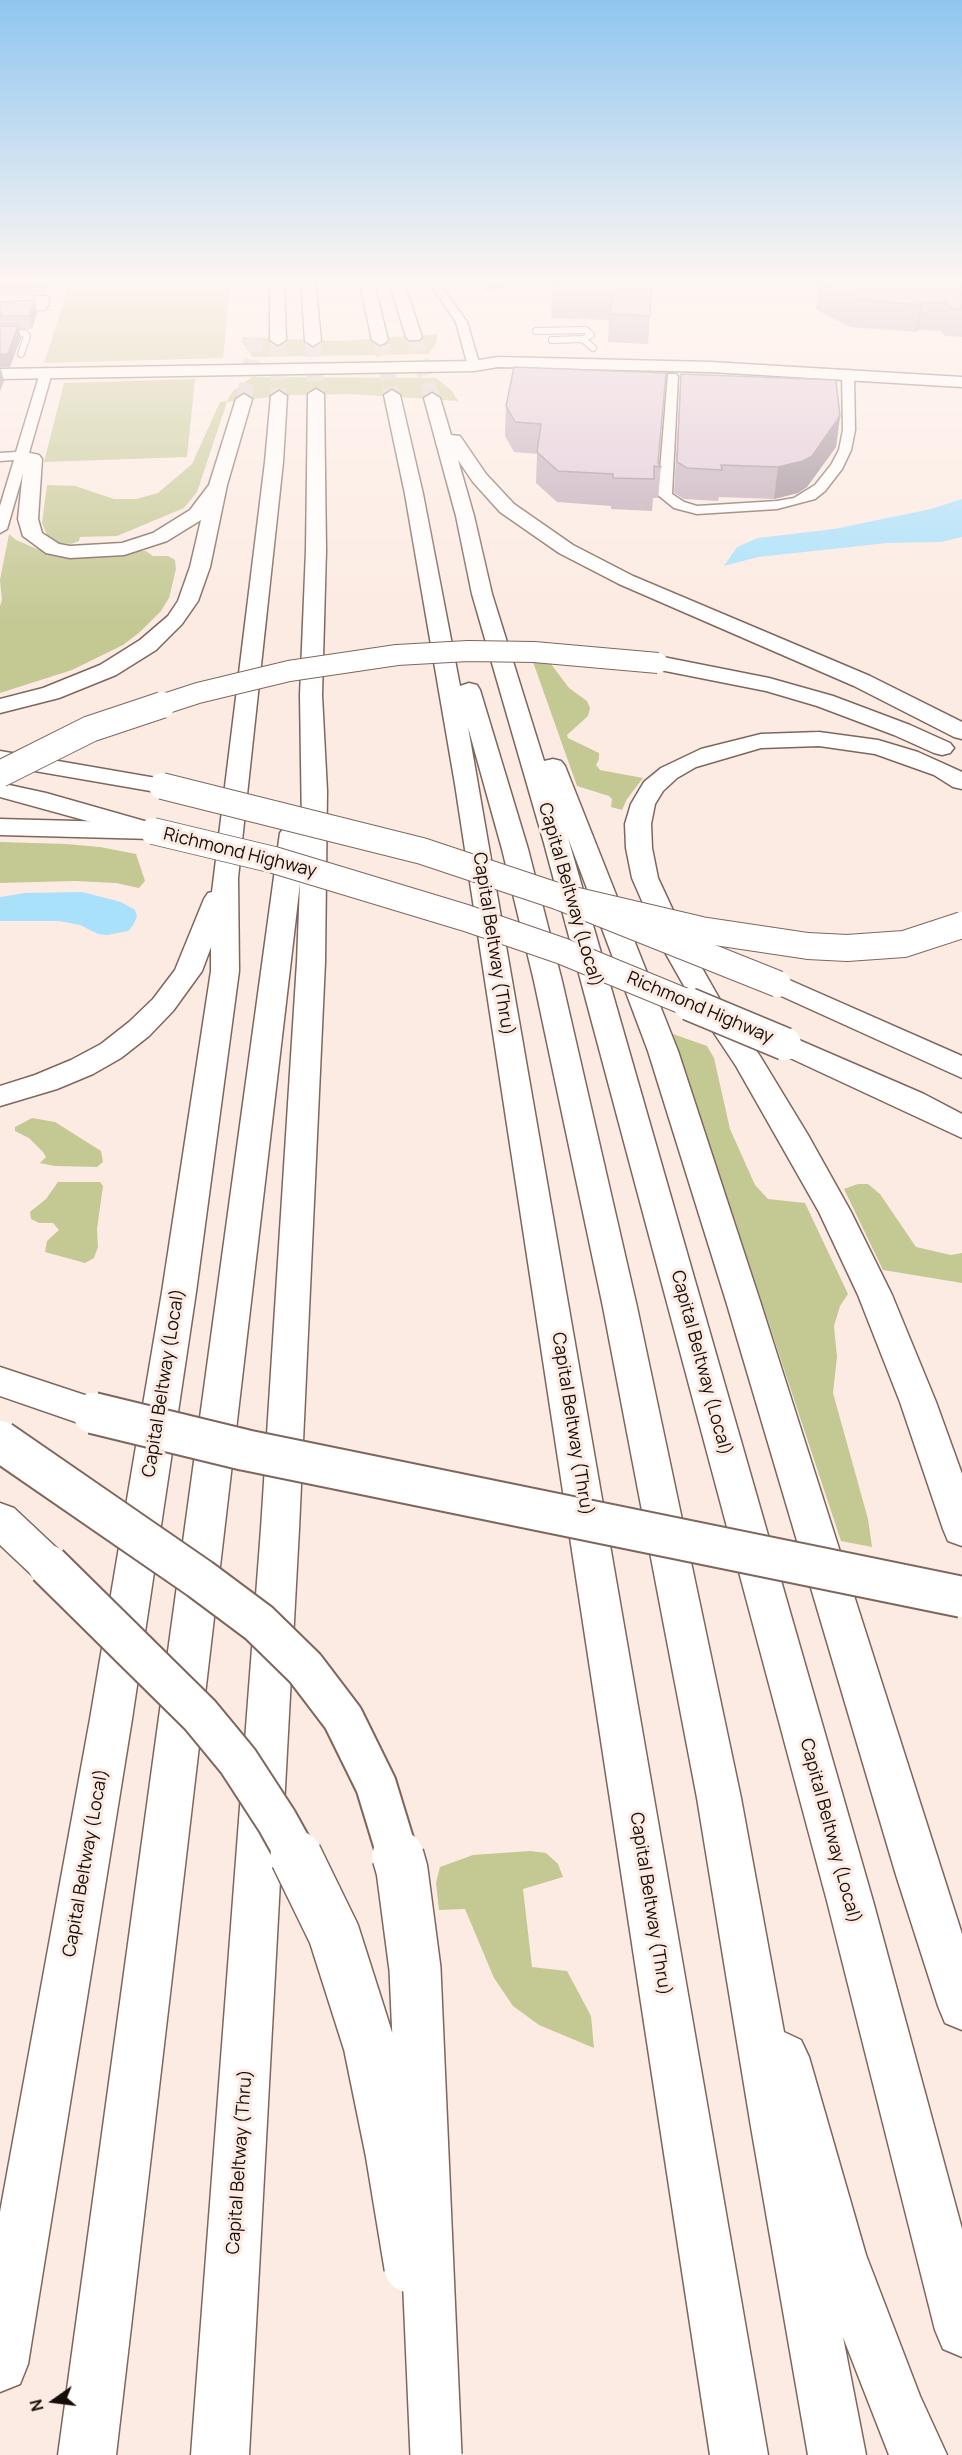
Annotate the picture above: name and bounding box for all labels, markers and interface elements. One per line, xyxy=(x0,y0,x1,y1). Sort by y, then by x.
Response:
street label: Capital Beltway (Local) xyxy=(533,800,607,990)
street label: Richmond Highway xyxy=(161,824,319,882)
street label: Capital Beltway (Thru) xyxy=(468,851,518,1037)
street label: Richmond Highway xyxy=(623,967,777,1049)
street label: Capital Beltway (Local) xyxy=(666,1268,736,1458)
street label: Capital Beltway (Local) xyxy=(138,1287,190,1479)
street label: Capital Beltway (Thru) xyxy=(547,1331,597,1517)
street label: Capital Beltway (Local) xyxy=(795,1736,865,1926)
street label: Capital Beltway (Local) xyxy=(59,1767,113,1959)
street label: Capital Beltway (Thru) xyxy=(625,1811,675,1997)
street label: Capital Beltway (Thru) xyxy=(223,2069,257,2255)
north arrow xyxy=(24,2371,84,2431)
text: N xyxy=(24,2397,49,2414)

